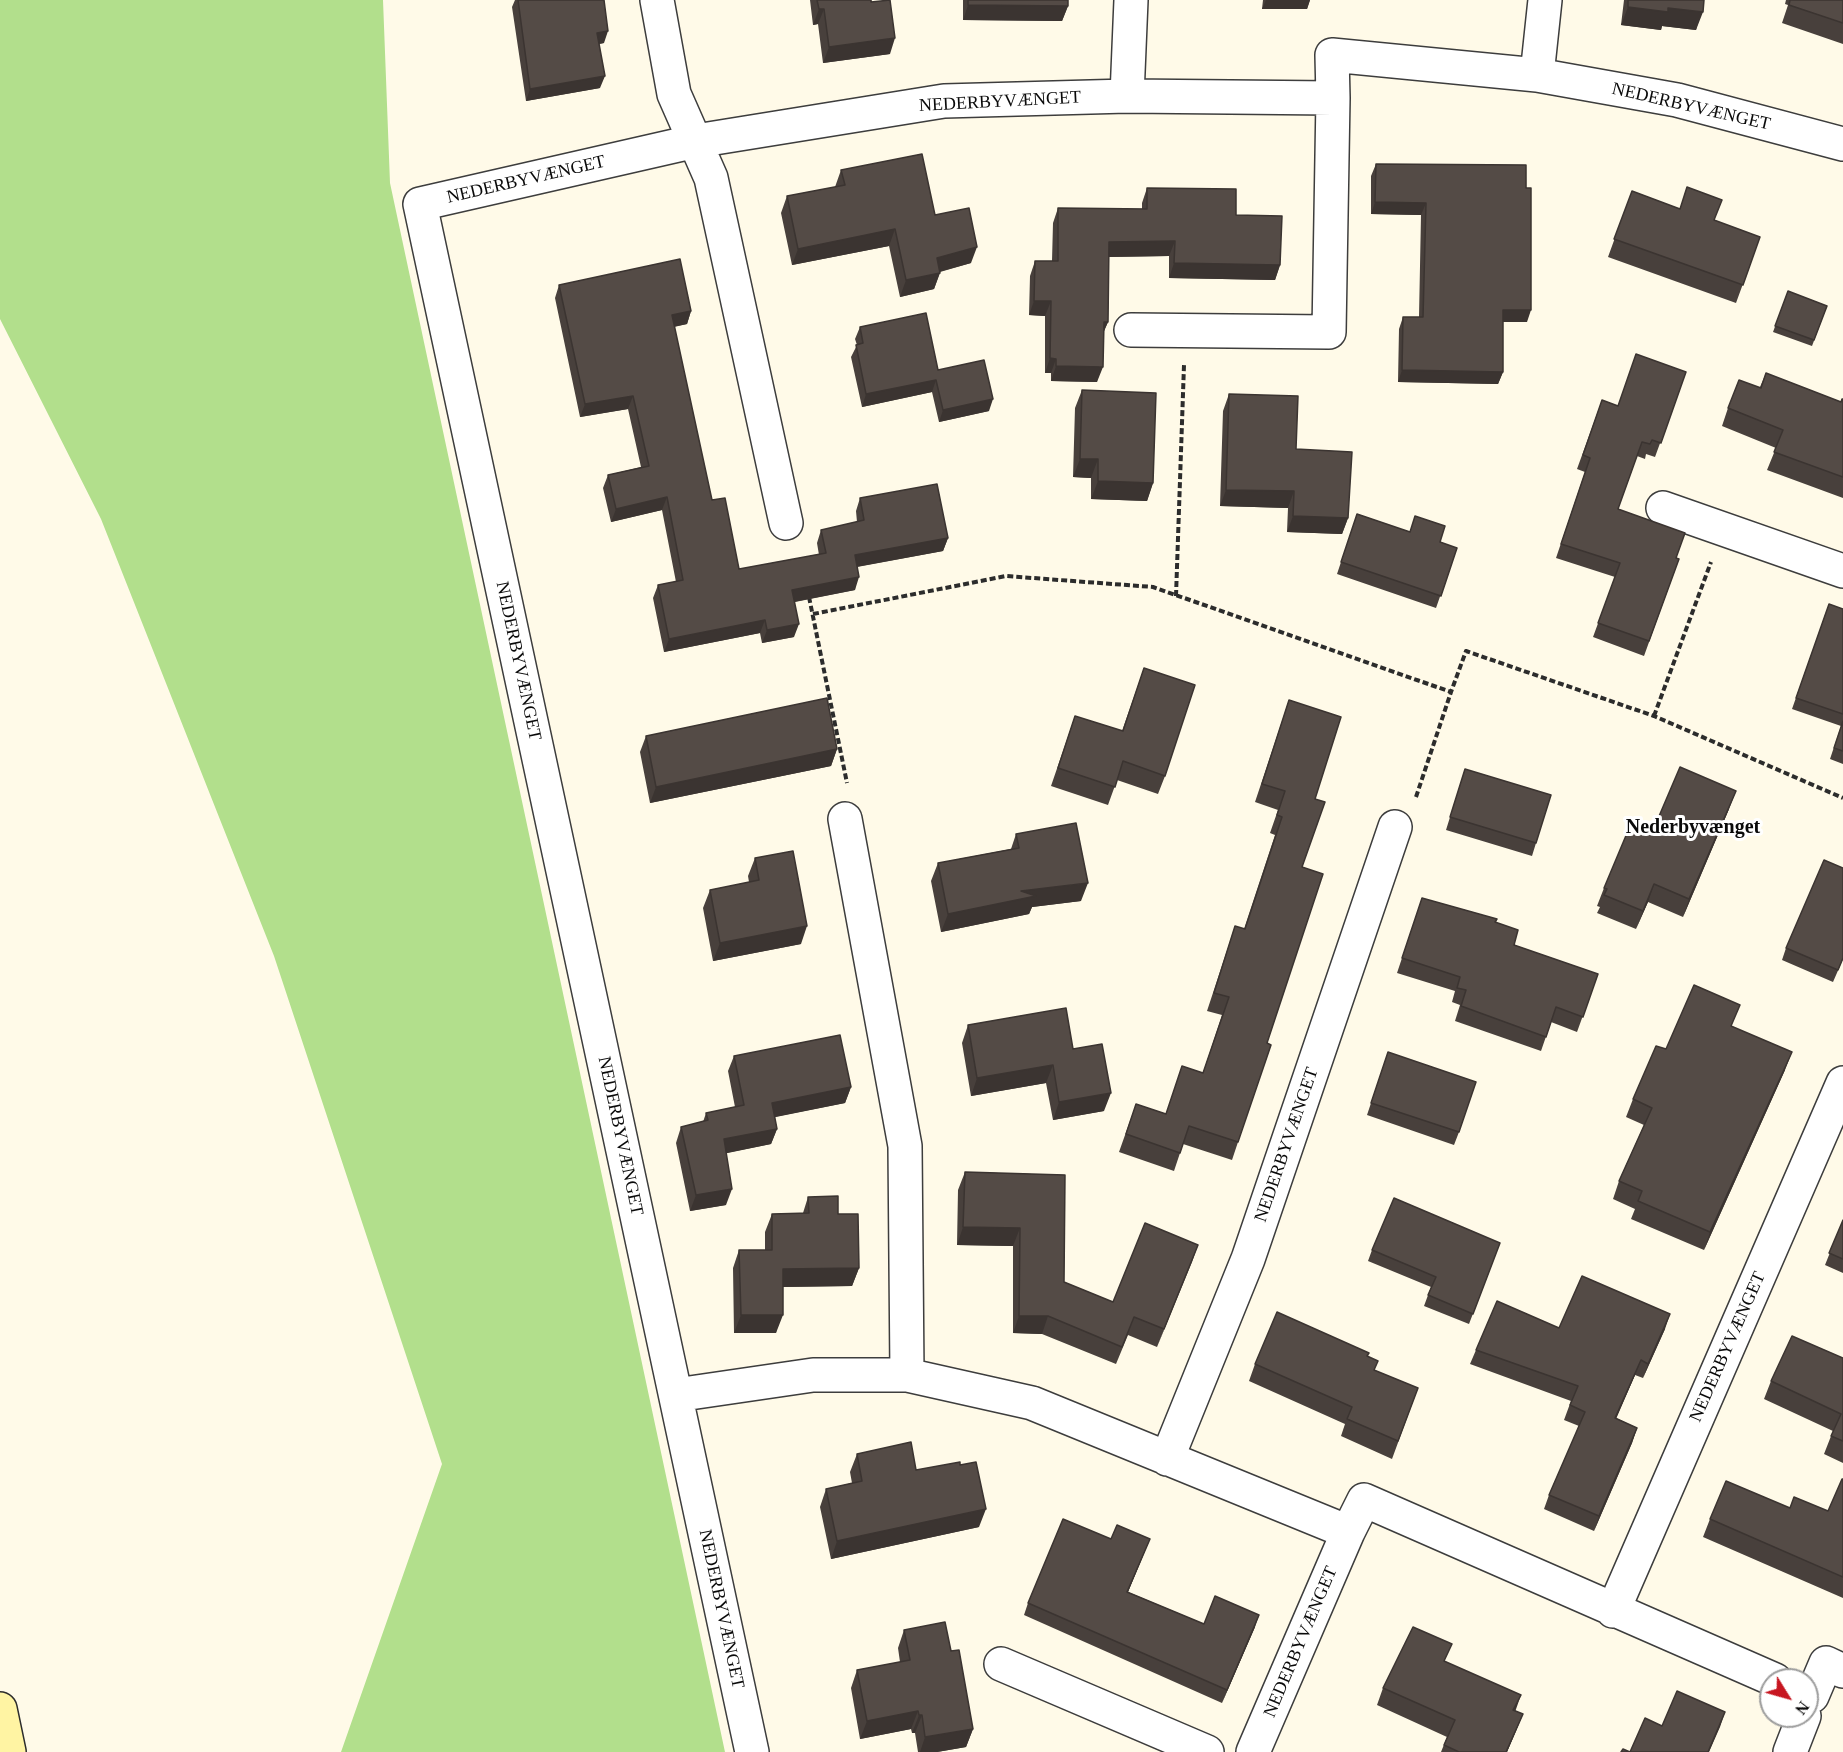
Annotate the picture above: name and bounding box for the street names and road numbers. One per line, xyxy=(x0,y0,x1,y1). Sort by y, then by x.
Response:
street label: NEDERBYVÆNGET xyxy=(1610,78,1772,136)
street label: NEDERBYVÆNGET xyxy=(919,87,1081,117)
street label: NEDERBYVÆNGET xyxy=(445,151,607,209)
street label: NEDERBYVÆNGET xyxy=(491,580,545,742)
street label: NEDERBYVÆNGET xyxy=(593,1055,647,1217)
street label: NEDERBYVÆNGET xyxy=(1250,1065,1324,1225)
street label: NEDERBYVÆNGET xyxy=(1685,1269,1771,1425)
street label: NEDERBYVÆNGET xyxy=(694,1528,748,1690)
street label: NEDERBYVÆNGET xyxy=(1259,1563,1343,1721)

